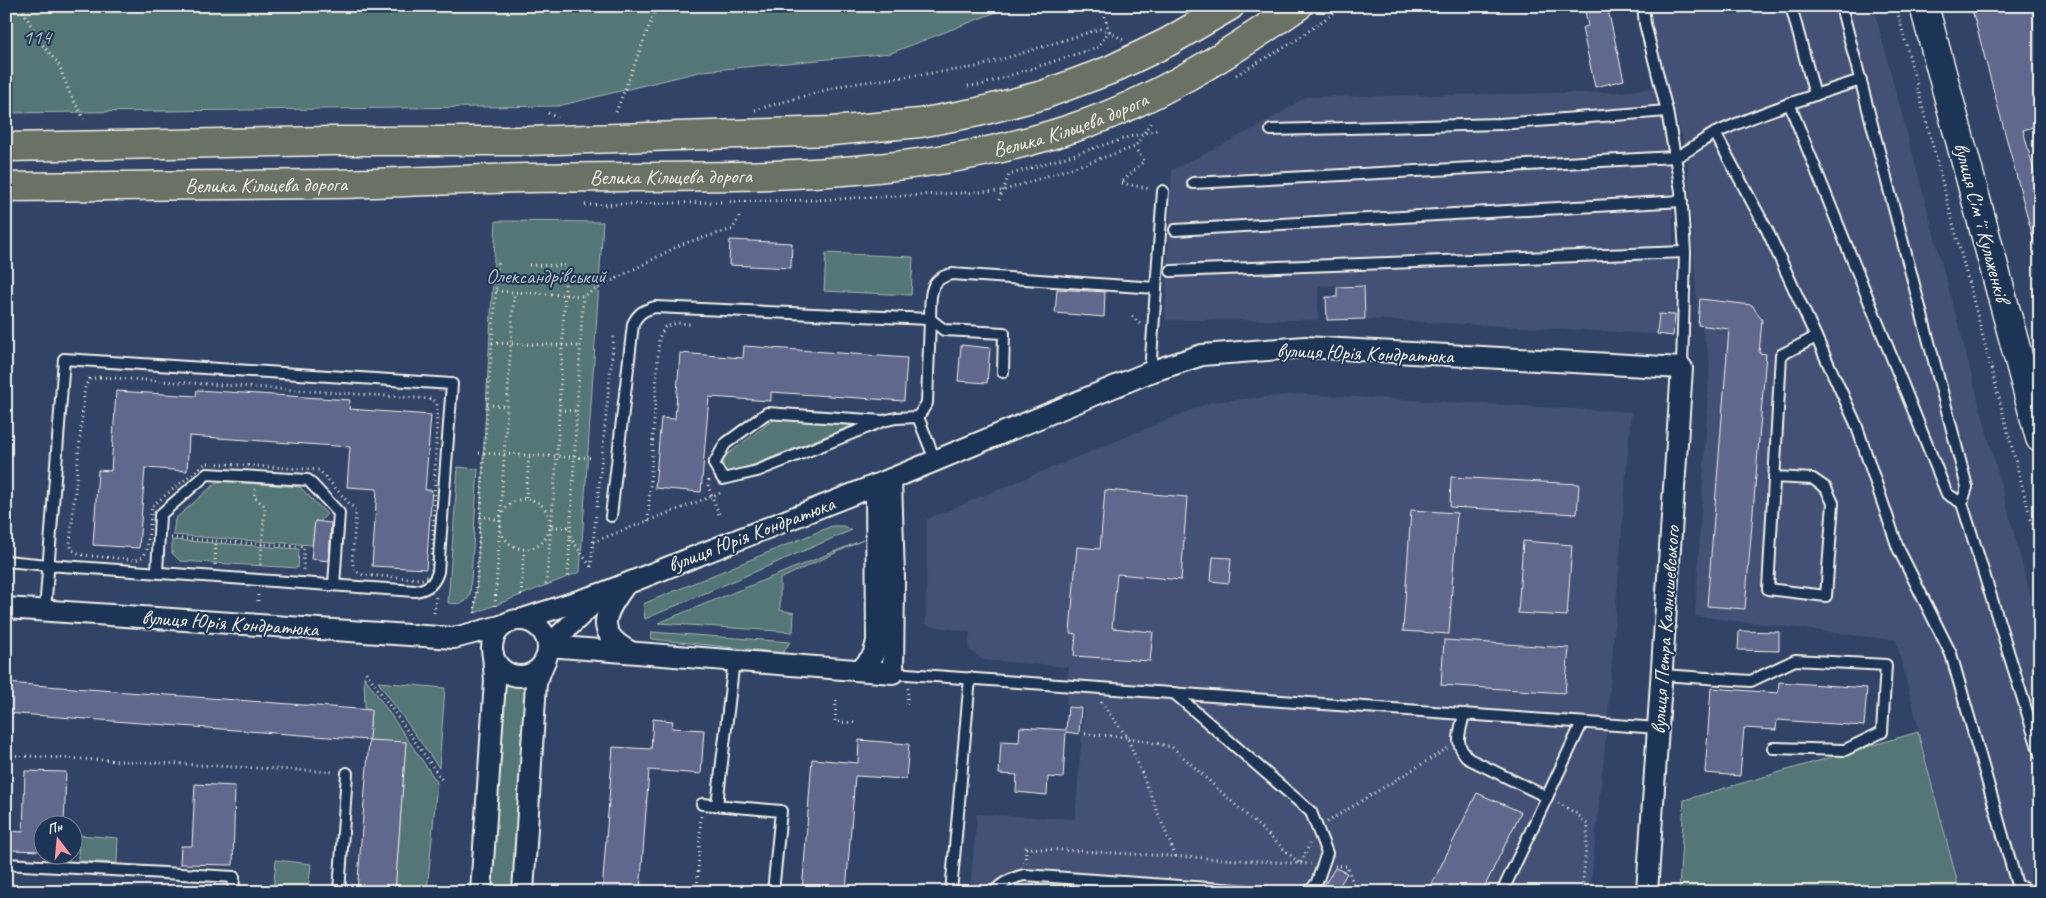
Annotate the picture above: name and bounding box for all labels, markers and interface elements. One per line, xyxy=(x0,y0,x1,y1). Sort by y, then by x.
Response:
park label: 114 xyxy=(23,24,54,50)
street label: Велика Кільцева дорога xyxy=(990,86,1153,163)
street label: вулиця Сімʼї Кульженків xyxy=(1948,140,2017,309)
street label: Велика Кільцева дорога xyxy=(590,162,754,190)
street label: Велика Кільцева дорога xyxy=(185,171,349,198)
park label: Олександрівський xyxy=(486,263,607,289)
street label: вулиця Юрія Кондратюка xyxy=(1276,337,1455,369)
street label: вулиця Юрія Кондратюка xyxy=(664,490,840,578)
street label: вулиця Петра Калнишевського xyxy=(1645,523,1685,735)
street label: вулиця Юрія Кондратюка xyxy=(141,604,321,642)
north arrow xyxy=(32,816,82,866)
text: Пн xyxy=(45,818,65,838)

